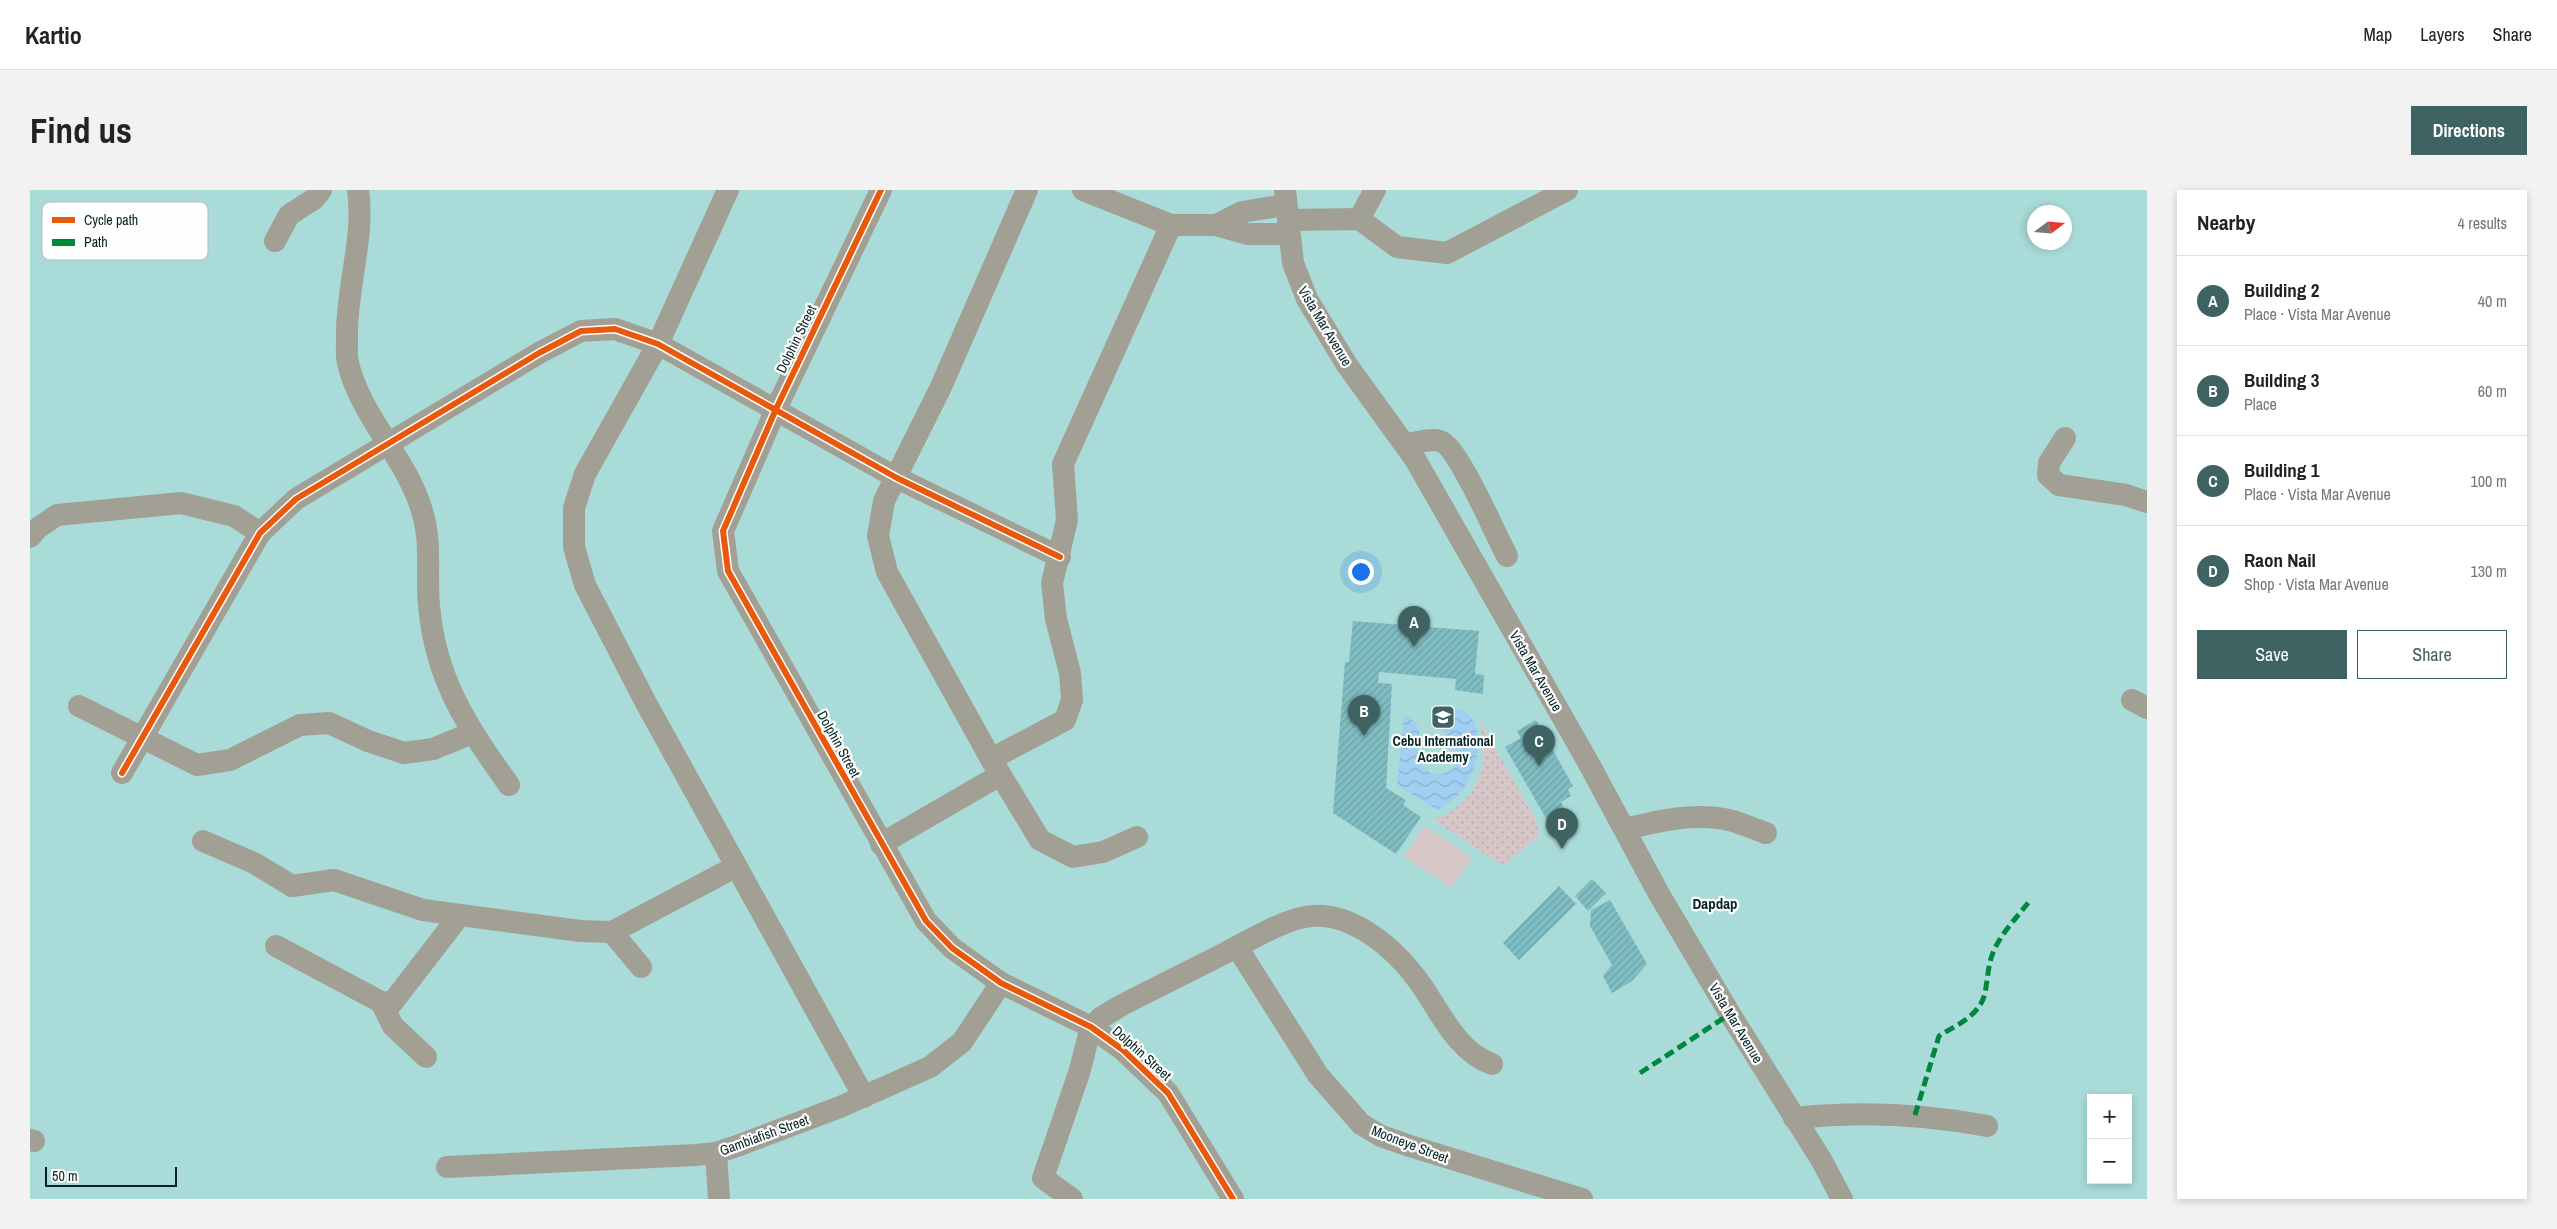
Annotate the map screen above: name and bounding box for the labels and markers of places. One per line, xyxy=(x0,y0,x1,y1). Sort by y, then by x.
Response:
pin: A xyxy=(1398,606,1430,647)
pin: B xyxy=(1348,695,1380,736)
school or university icon: Cebu International Academy xyxy=(1430,704,1456,730)
pin: C xyxy=(1523,725,1555,766)
place label: Cebu International Academy xyxy=(1393,732,1493,766)
pin: D xyxy=(1546,808,1578,849)

